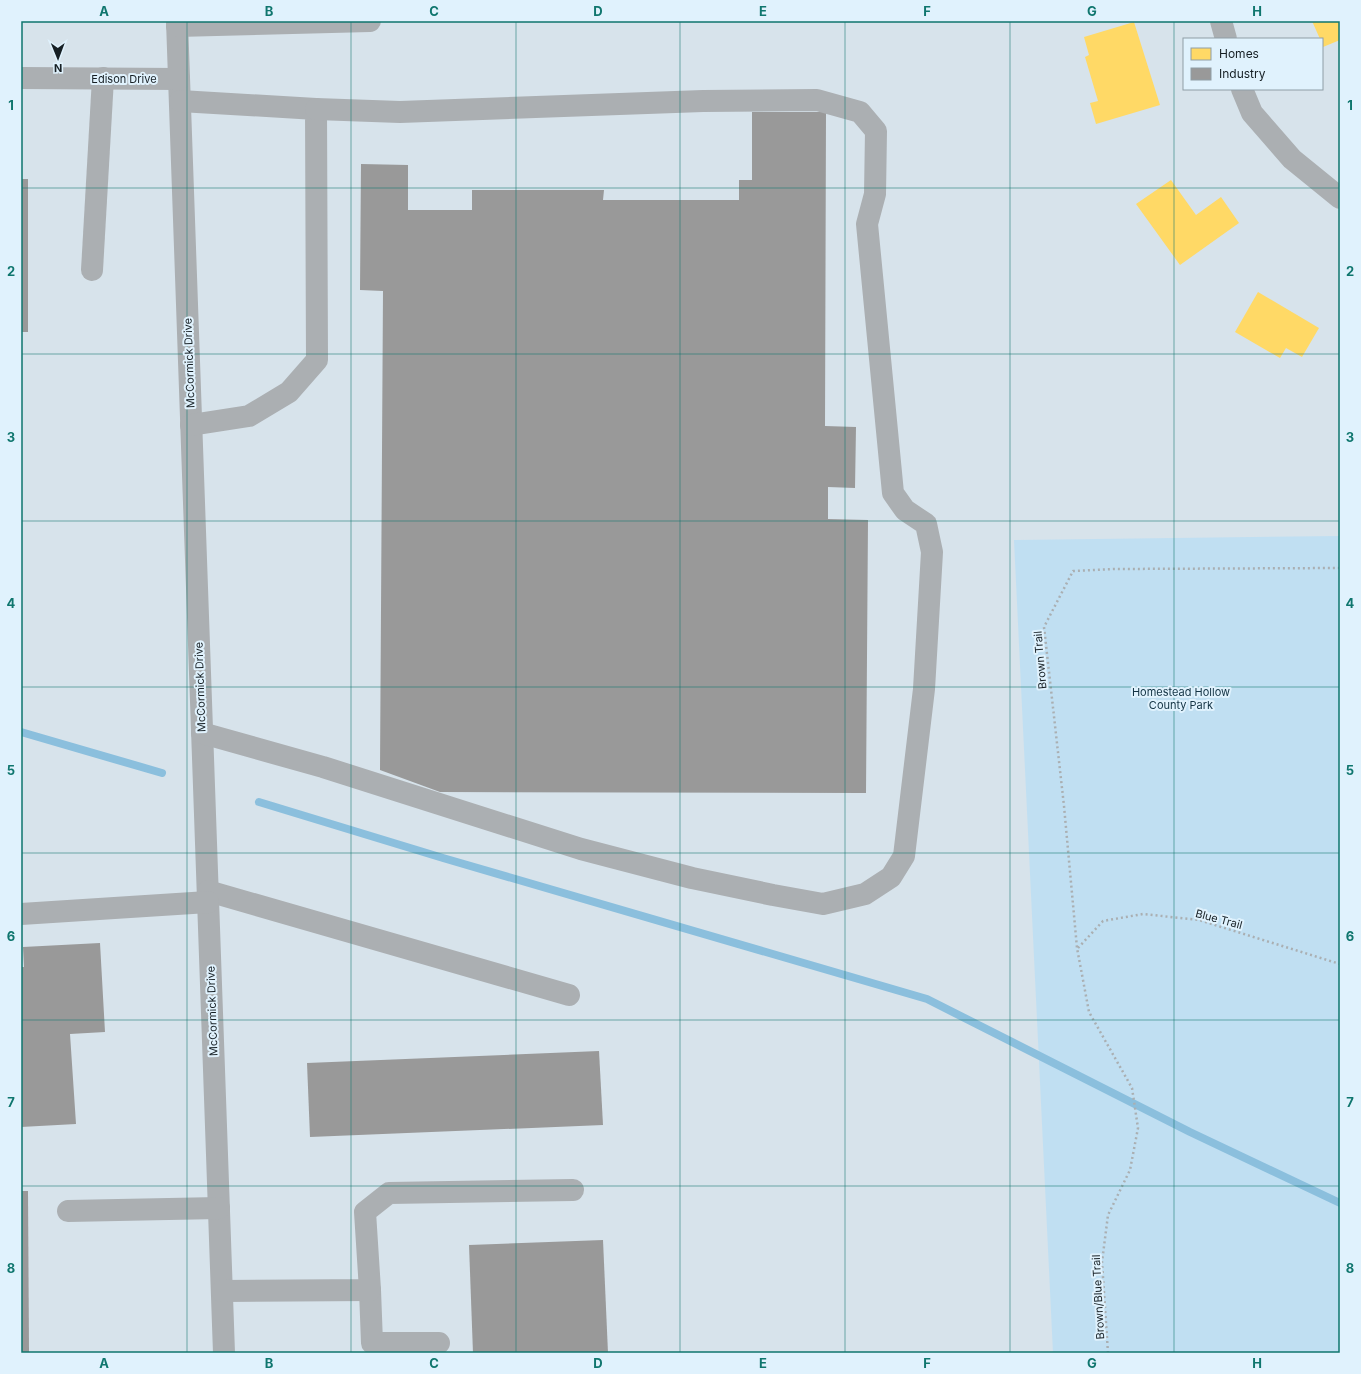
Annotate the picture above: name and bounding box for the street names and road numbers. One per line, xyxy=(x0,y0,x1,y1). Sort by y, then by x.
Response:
street label: Edison Drive xyxy=(91,72,157,86)
street label: McCormick Drive xyxy=(180,318,198,408)
street label: Brown Trail xyxy=(1030,630,1050,690)
street label: McCormick Drive xyxy=(191,642,209,732)
street label: Blue Trail xyxy=(1194,906,1244,932)
street label: McCormick Drive xyxy=(203,966,221,1056)
street label: Brown/Blue Trail xyxy=(1089,1254,1107,1340)

